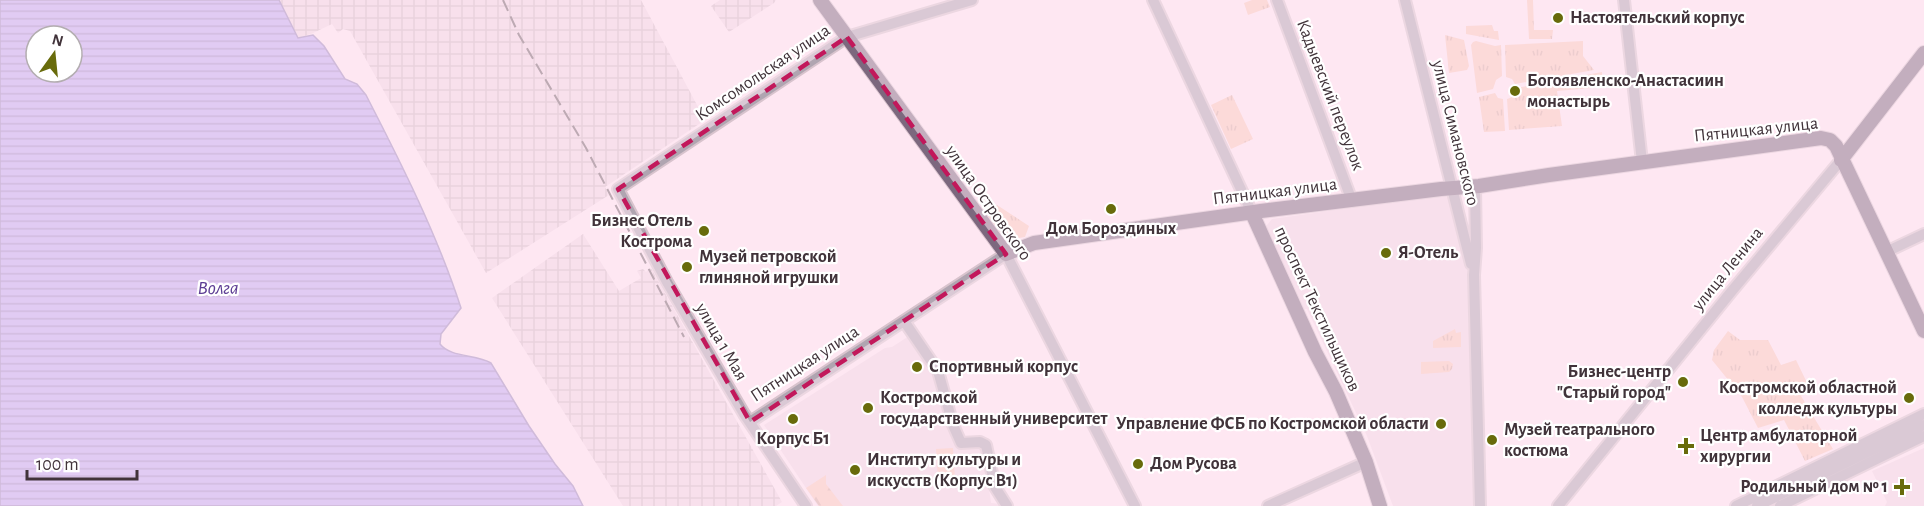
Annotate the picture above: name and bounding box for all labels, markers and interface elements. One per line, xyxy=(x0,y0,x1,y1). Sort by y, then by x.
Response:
place label: Настоятельский корпус xyxy=(1570,9,1745,27)
marker: Настоятельский корпус xyxy=(1551,11,1565,25)
street label: Кадыевский переулок xyxy=(1293,17,1367,174)
street label: Комсомольская улица xyxy=(692,21,834,125)
north arrow xyxy=(24,24,84,84)
text: N xyxy=(50,31,65,50)
street label: улица Симановского xyxy=(1428,58,1482,207)
place label: Богоявленско-Анастасиин монастырь xyxy=(1527,72,1724,111)
marker: Богоявленско-Анастасиин монастырь xyxy=(1508,84,1522,98)
street label: Пятницкая улица xyxy=(1693,115,1819,145)
street label: улица Островского xyxy=(941,141,1034,264)
street label: Пятницкая улица xyxy=(1212,175,1338,209)
marker: Дом Бороздиных xyxy=(1104,202,1118,216)
place label: Бизнес Отель Кострома xyxy=(591,212,693,251)
place label: Дом Бороздиных xyxy=(1046,220,1177,238)
marker: Бизнес Отель Кострома xyxy=(697,224,711,238)
street label: проспект Текстильщиков xyxy=(1271,224,1363,394)
street label: улица Ленина xyxy=(1689,224,1767,315)
place label: Я-Отель xyxy=(1398,244,1459,262)
marker: Я-Отель xyxy=(1379,246,1393,260)
place label: Музей петровской глиняной игрушки xyxy=(699,248,839,287)
marker: Музей петровской глиняной игрушки xyxy=(680,260,694,274)
water label: Волга xyxy=(197,278,239,298)
street label: улица 1 Мая xyxy=(691,299,750,384)
street label: Пятницкая улица xyxy=(748,322,862,406)
place label: Спортивный корпус xyxy=(929,358,1078,376)
marker: Спортивный корпус xyxy=(910,360,924,374)
place label: Бизнес-центр "Старый город" xyxy=(1557,363,1671,402)
marker: Бизнес-центр "Старый город" xyxy=(1676,375,1690,389)
place label: Костромской областной колледж культуры xyxy=(1719,379,1897,418)
place label: Костромской государственный университет xyxy=(880,389,1108,428)
marker: Костромской областной колледж культуры xyxy=(1902,391,1916,405)
marker: Костромской государственный университет xyxy=(861,401,875,415)
marker: Корпус Б1 xyxy=(786,412,800,426)
place label: Управление ФСБ по Костромской области xyxy=(1116,415,1429,433)
marker: Управление ФСБ по Костромской области xyxy=(1434,417,1448,431)
place label: Музей театрального костюма xyxy=(1504,421,1655,460)
place label: Центр амбулаторной хирургии xyxy=(1700,427,1857,466)
place label: Корпус Б1 xyxy=(756,430,830,448)
marker: Музей театрального костюма xyxy=(1485,433,1499,447)
marker: Центр амбулаторной хирургии xyxy=(1677,437,1695,455)
scale bar xyxy=(27,443,136,481)
place label: Институт культуры и искусств (Корпус В1) xyxy=(867,451,1021,490)
place label: Дом Русова xyxy=(1150,455,1237,473)
text: 100 m xyxy=(36,456,79,474)
marker: Дом Русова xyxy=(1131,457,1145,471)
marker: Институт культуры и искусств (Корпус В1) xyxy=(848,463,862,477)
place label: Родильный дом № 1 xyxy=(1740,478,1888,496)
marker: Родильный дом № 1 xyxy=(1893,478,1911,496)

